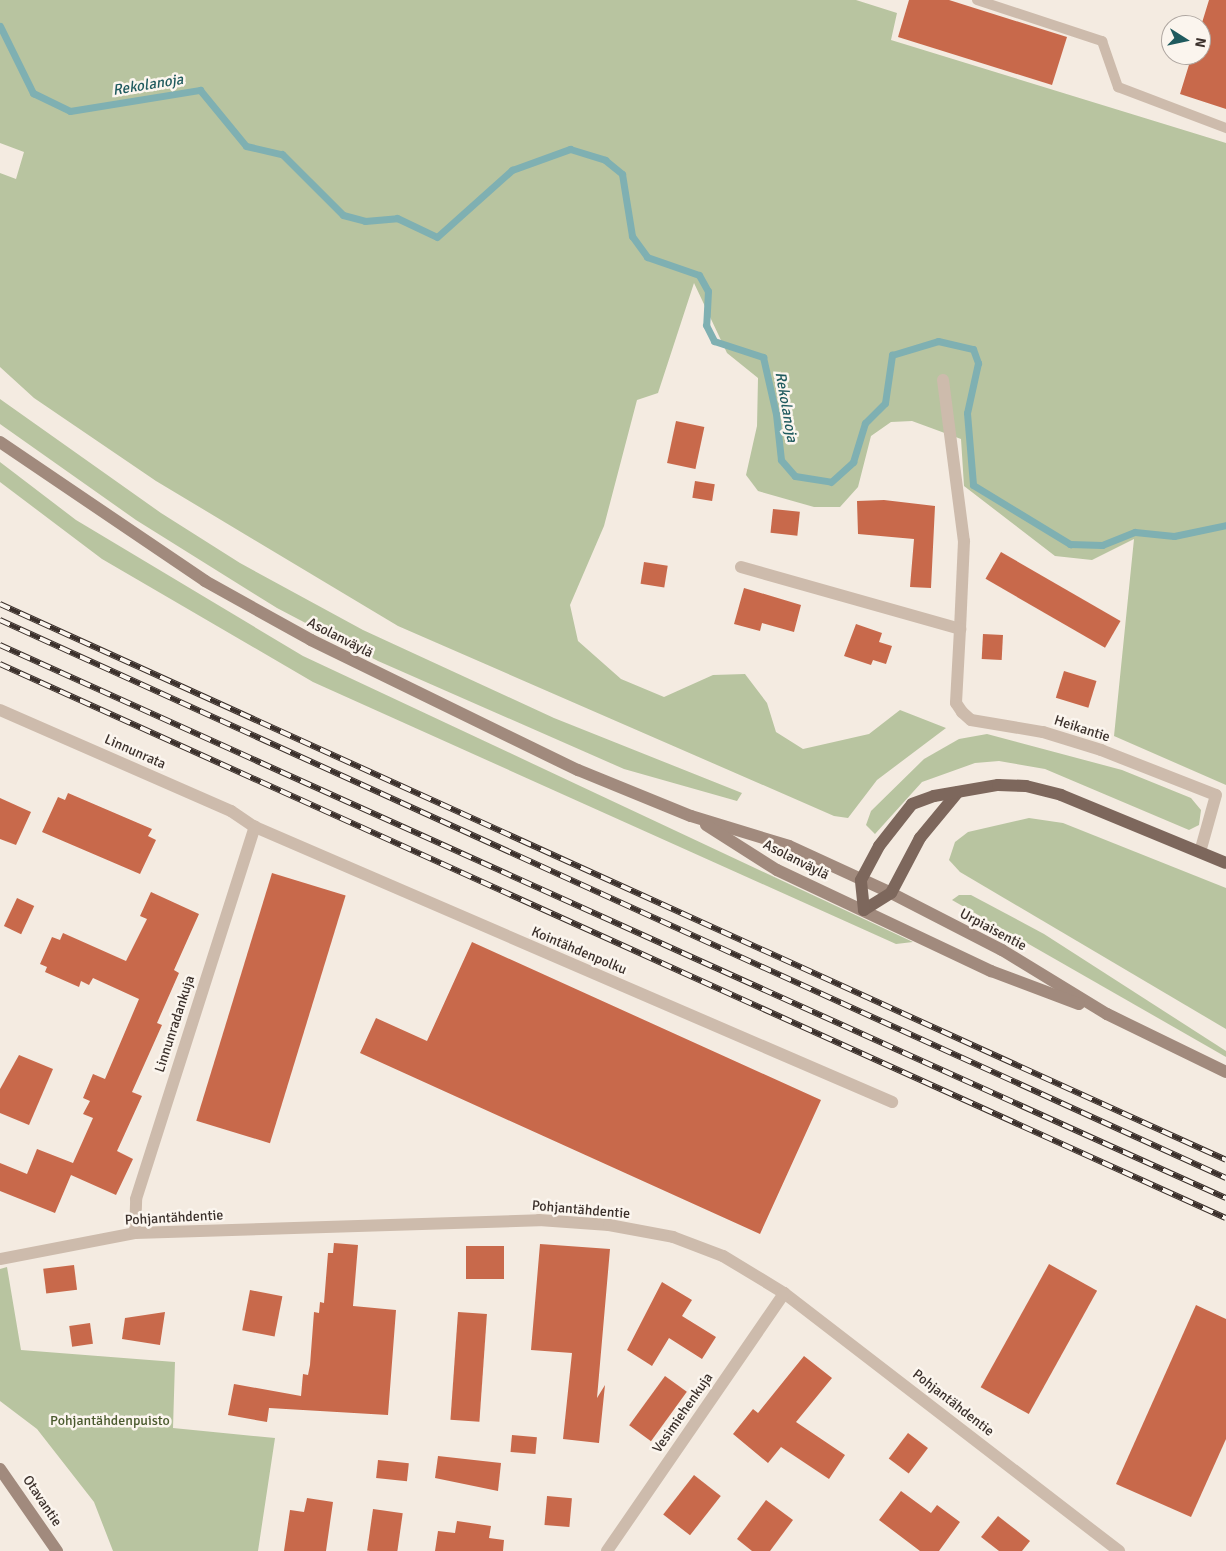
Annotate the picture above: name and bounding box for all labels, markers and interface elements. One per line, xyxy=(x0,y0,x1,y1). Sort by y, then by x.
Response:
north arrow xyxy=(1161,15,1211,65)
text: N xyxy=(1191,36,1209,49)
water label: Rekolanoja xyxy=(111,71,185,99)
water label: Rekolanoja xyxy=(771,370,801,444)
street label: Asolanväylä xyxy=(304,614,376,662)
street label: Heikantie xyxy=(1052,712,1112,746)
street label: Linnunrata xyxy=(102,731,168,773)
street label: Asolanväylä xyxy=(760,836,832,884)
street label: Urpiaisentie xyxy=(957,905,1029,955)
street label: Kointähdenpolku xyxy=(529,923,629,979)
street label: Linnunradankuja xyxy=(151,973,199,1075)
street label: Pohjantähdentie xyxy=(531,1197,631,1223)
street label: Pohjantähdentie xyxy=(124,1207,224,1229)
street label: Pohjantähdentie xyxy=(909,1366,997,1440)
street label: Vesimiehenkuja xyxy=(649,1370,717,1456)
park label: Pohjantähdenpuisto xyxy=(50,1413,170,1429)
street label: Otavantie xyxy=(19,1472,65,1530)

